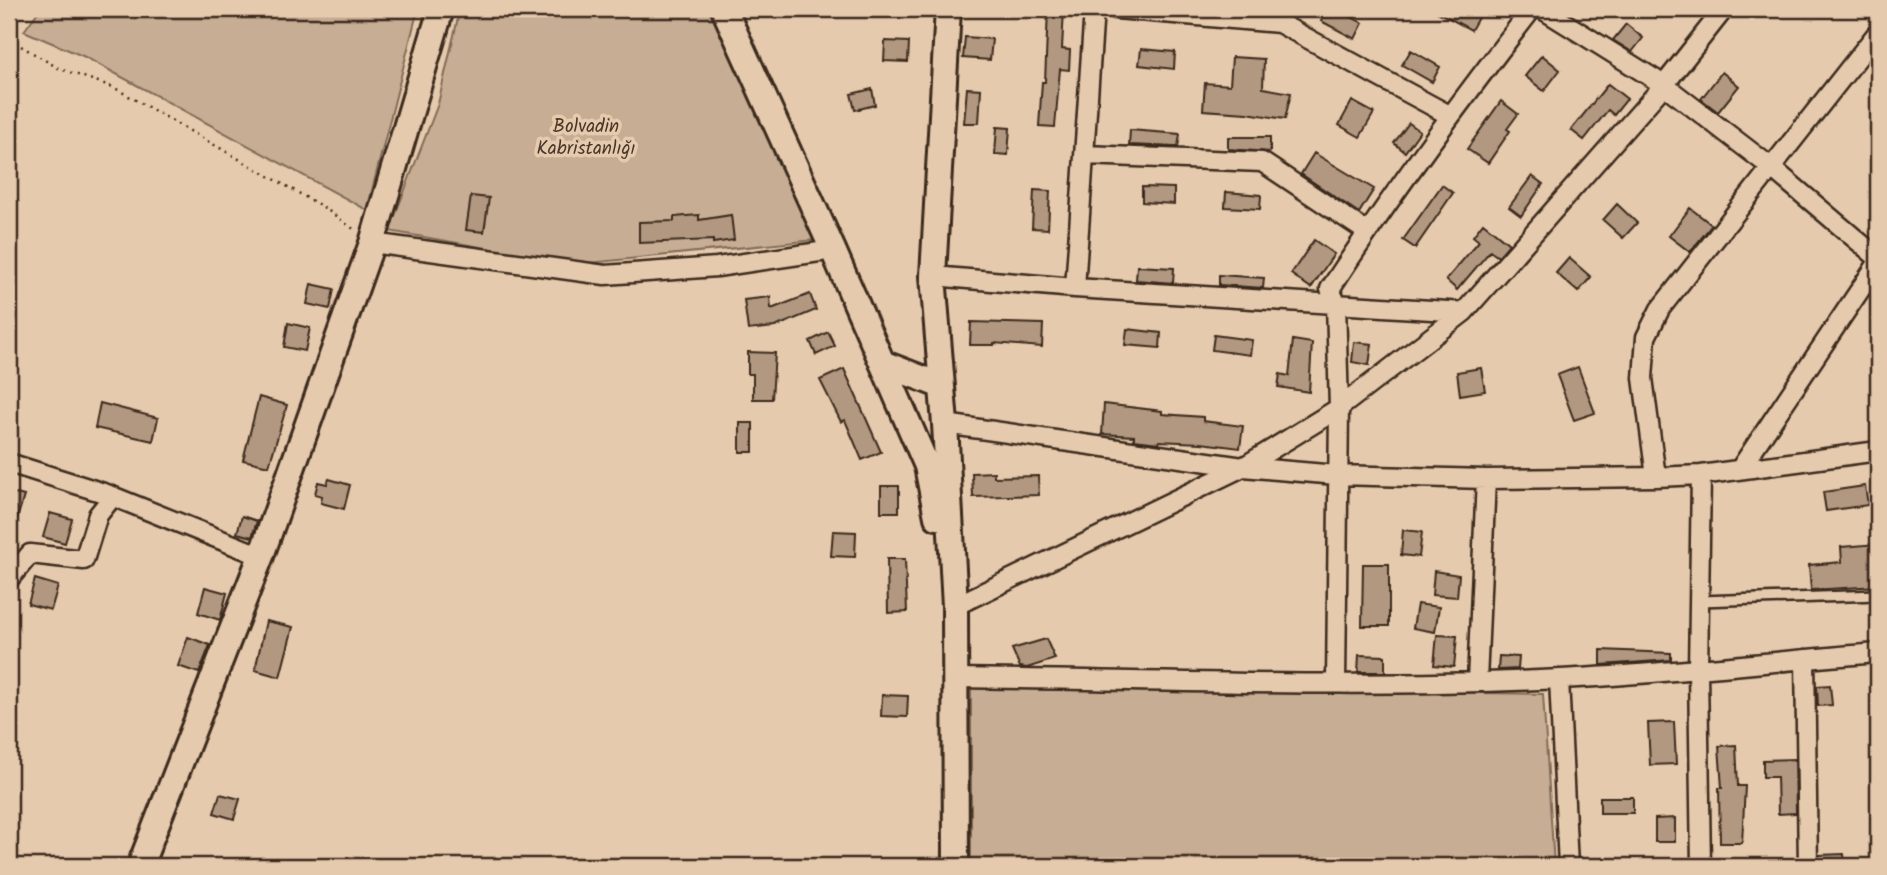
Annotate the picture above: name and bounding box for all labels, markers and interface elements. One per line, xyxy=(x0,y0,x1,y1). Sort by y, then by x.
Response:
park label: Bolvadin Kabristanlığı xyxy=(537,112,636,164)

